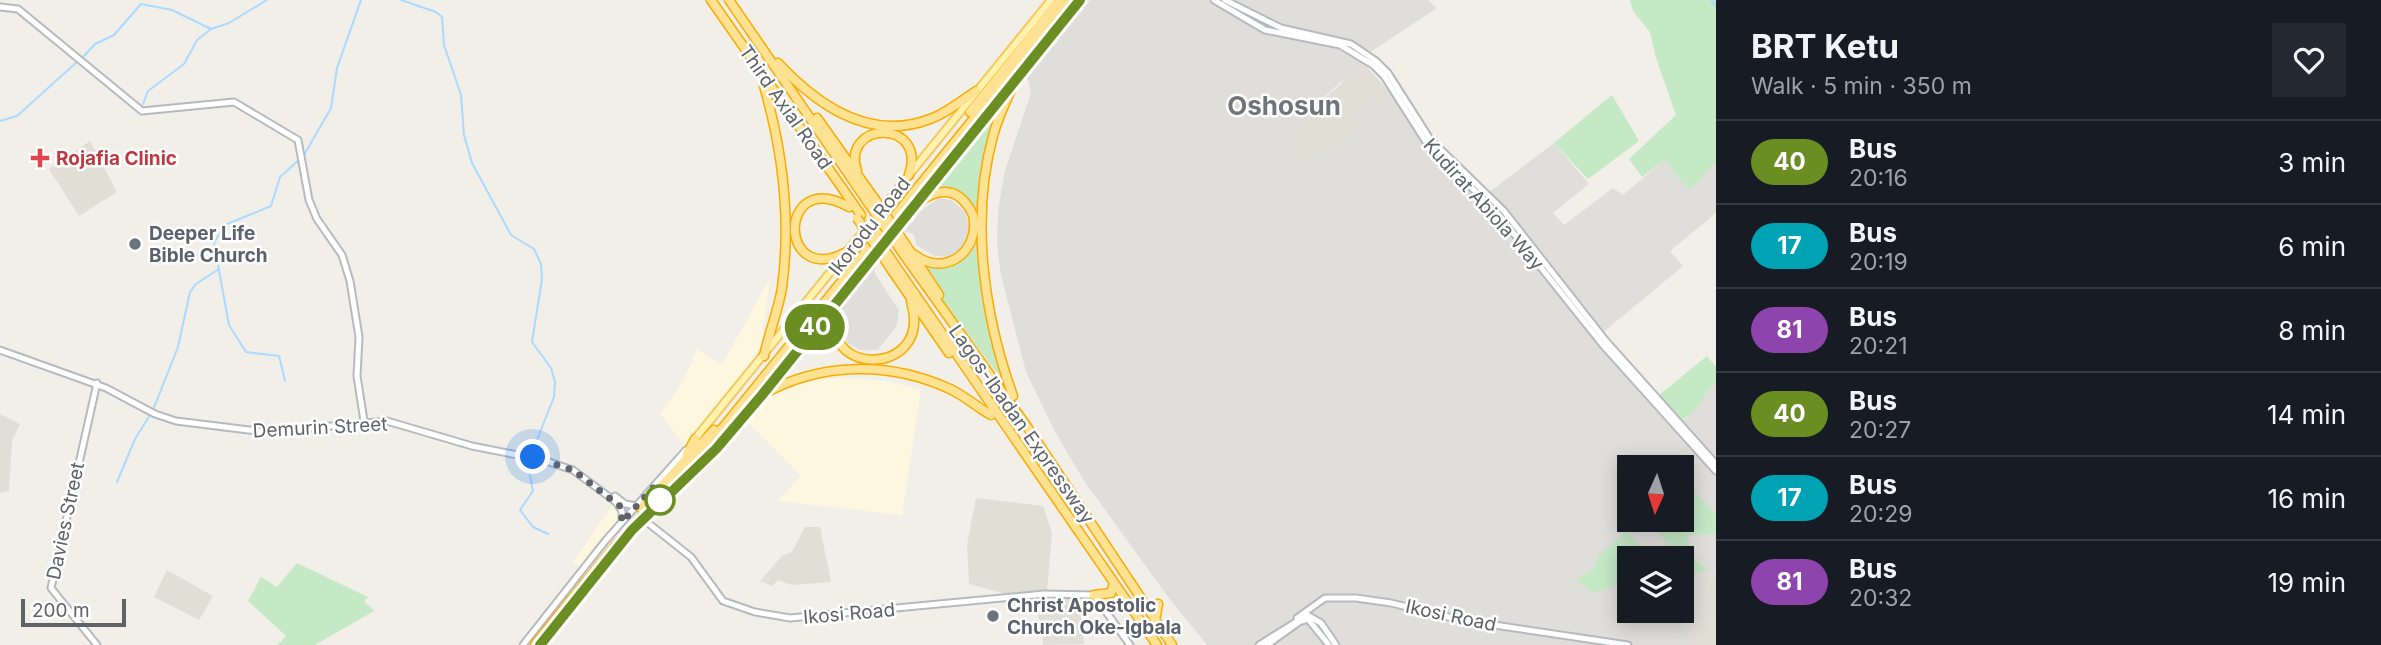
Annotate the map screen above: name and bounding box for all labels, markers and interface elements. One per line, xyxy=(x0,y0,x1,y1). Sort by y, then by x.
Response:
button: heart xyxy=(2272,23,2346,97)
text: BRT Ketu xyxy=(1751,26,1899,66)
street label: Third Axial Road xyxy=(734,41,837,174)
text: Walk · 5 min · 350 m xyxy=(1751,72,1972,100)
district label: Oshosun xyxy=(1227,90,1341,121)
text: Bus xyxy=(1849,133,1897,164)
street label: Kudirat Abiola Way xyxy=(1418,134,1549,275)
place label: Rojafia Clinic xyxy=(56,147,177,170)
text: 40 xyxy=(1773,147,1806,176)
text: 3 min xyxy=(2278,147,2346,178)
marker: Rojafia Clinic xyxy=(30,148,50,168)
text: 20:16 xyxy=(1849,164,1908,192)
street label: Ikorodu Road xyxy=(824,172,915,280)
text: Bus xyxy=(1849,217,1897,248)
place label: Deeper Life Bible Church xyxy=(149,222,268,267)
text: 17 xyxy=(1777,231,1802,260)
text: 6 min xyxy=(2278,231,2346,262)
marker: Deeper Life Bible Church xyxy=(127,236,143,252)
text: 20:19 xyxy=(1849,248,1908,276)
text: Bus xyxy=(1849,301,1897,332)
line badge: 40 xyxy=(784,304,846,350)
text: 40 xyxy=(799,312,831,341)
text: 81 xyxy=(1777,315,1802,344)
text: 8 min xyxy=(2278,315,2346,346)
street label: Lagos-Ibadan Expressway xyxy=(944,320,1099,528)
text: 20:21 xyxy=(1849,332,1908,360)
text: Bus xyxy=(1849,385,1897,416)
text: 40 xyxy=(1773,399,1806,428)
text: 14 min xyxy=(2267,399,2346,430)
street label: Demurin Street xyxy=(252,412,388,443)
text: 20:27 xyxy=(1849,416,1911,444)
your location xyxy=(515,439,550,474)
north arrow xyxy=(1617,455,1694,532)
map controls xyxy=(1617,455,1694,623)
street label: Davies Street xyxy=(42,460,89,582)
text: Bus xyxy=(1849,469,1897,500)
text: 17 xyxy=(1777,483,1802,512)
text: 16 min xyxy=(2268,483,2346,514)
unlabelled marker xyxy=(645,485,675,515)
text: 20:29 xyxy=(1849,500,1912,528)
button: layers xyxy=(1617,546,1694,623)
text: Bus xyxy=(1849,553,1897,584)
text: 81 xyxy=(1777,567,1802,596)
text: 19 min xyxy=(2268,567,2346,598)
text: 20:32 xyxy=(1849,584,1912,612)
place label: Christ Apostolic Church Oke-Igbala xyxy=(1007,594,1182,639)
street label: Ikosi Road xyxy=(1403,595,1498,636)
scale bar xyxy=(21,596,126,628)
street label: Ikosi Road xyxy=(802,598,896,629)
text: 200 m xyxy=(32,599,90,622)
marker: Christ Apostolic Church Oke-Igbala xyxy=(985,608,1001,624)

